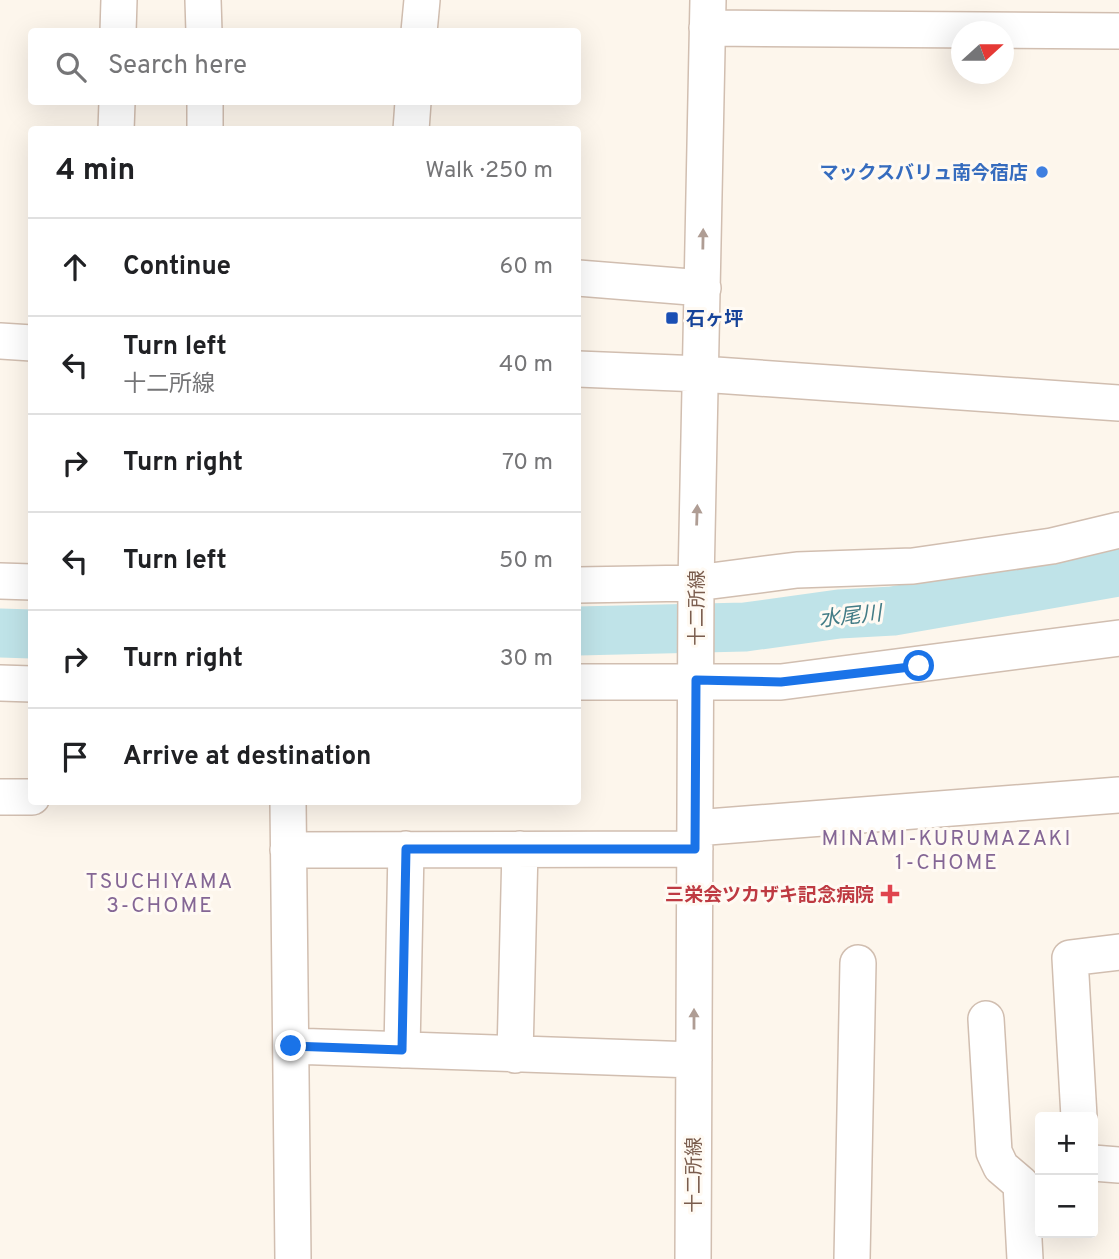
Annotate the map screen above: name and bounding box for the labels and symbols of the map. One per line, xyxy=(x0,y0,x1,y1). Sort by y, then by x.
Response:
north arrow xyxy=(951,21,1014,84)
place label: マックスバリュ南今宿店 xyxy=(820,162,1028,186)
marker: マックスバリュ南今宿店 xyxy=(1034,164,1050,180)
one-way arrow xyxy=(698,227,709,249)
place label: 石ヶ坪 xyxy=(686,308,743,332)
marker: 石ヶ坪 xyxy=(664,310,680,326)
one-way arrow xyxy=(692,504,703,526)
street label: 十二所線 xyxy=(686,570,710,646)
water label: 水尾川 xyxy=(817,601,885,634)
route start xyxy=(903,650,934,681)
district label: MINAMI-KURUMAZAKI 1-CHOME xyxy=(822,826,1072,877)
district label: TSUCHIYAMA 3-CHOME xyxy=(86,869,234,920)
place label: 三栄会ツカザキ記念病院 xyxy=(665,884,874,908)
marker: 三栄会ツカザキ記念病院 xyxy=(880,884,900,904)
one-way arrow xyxy=(688,1008,700,1030)
route end xyxy=(275,1030,306,1061)
street label: 十二所線 xyxy=(683,1137,707,1213)

